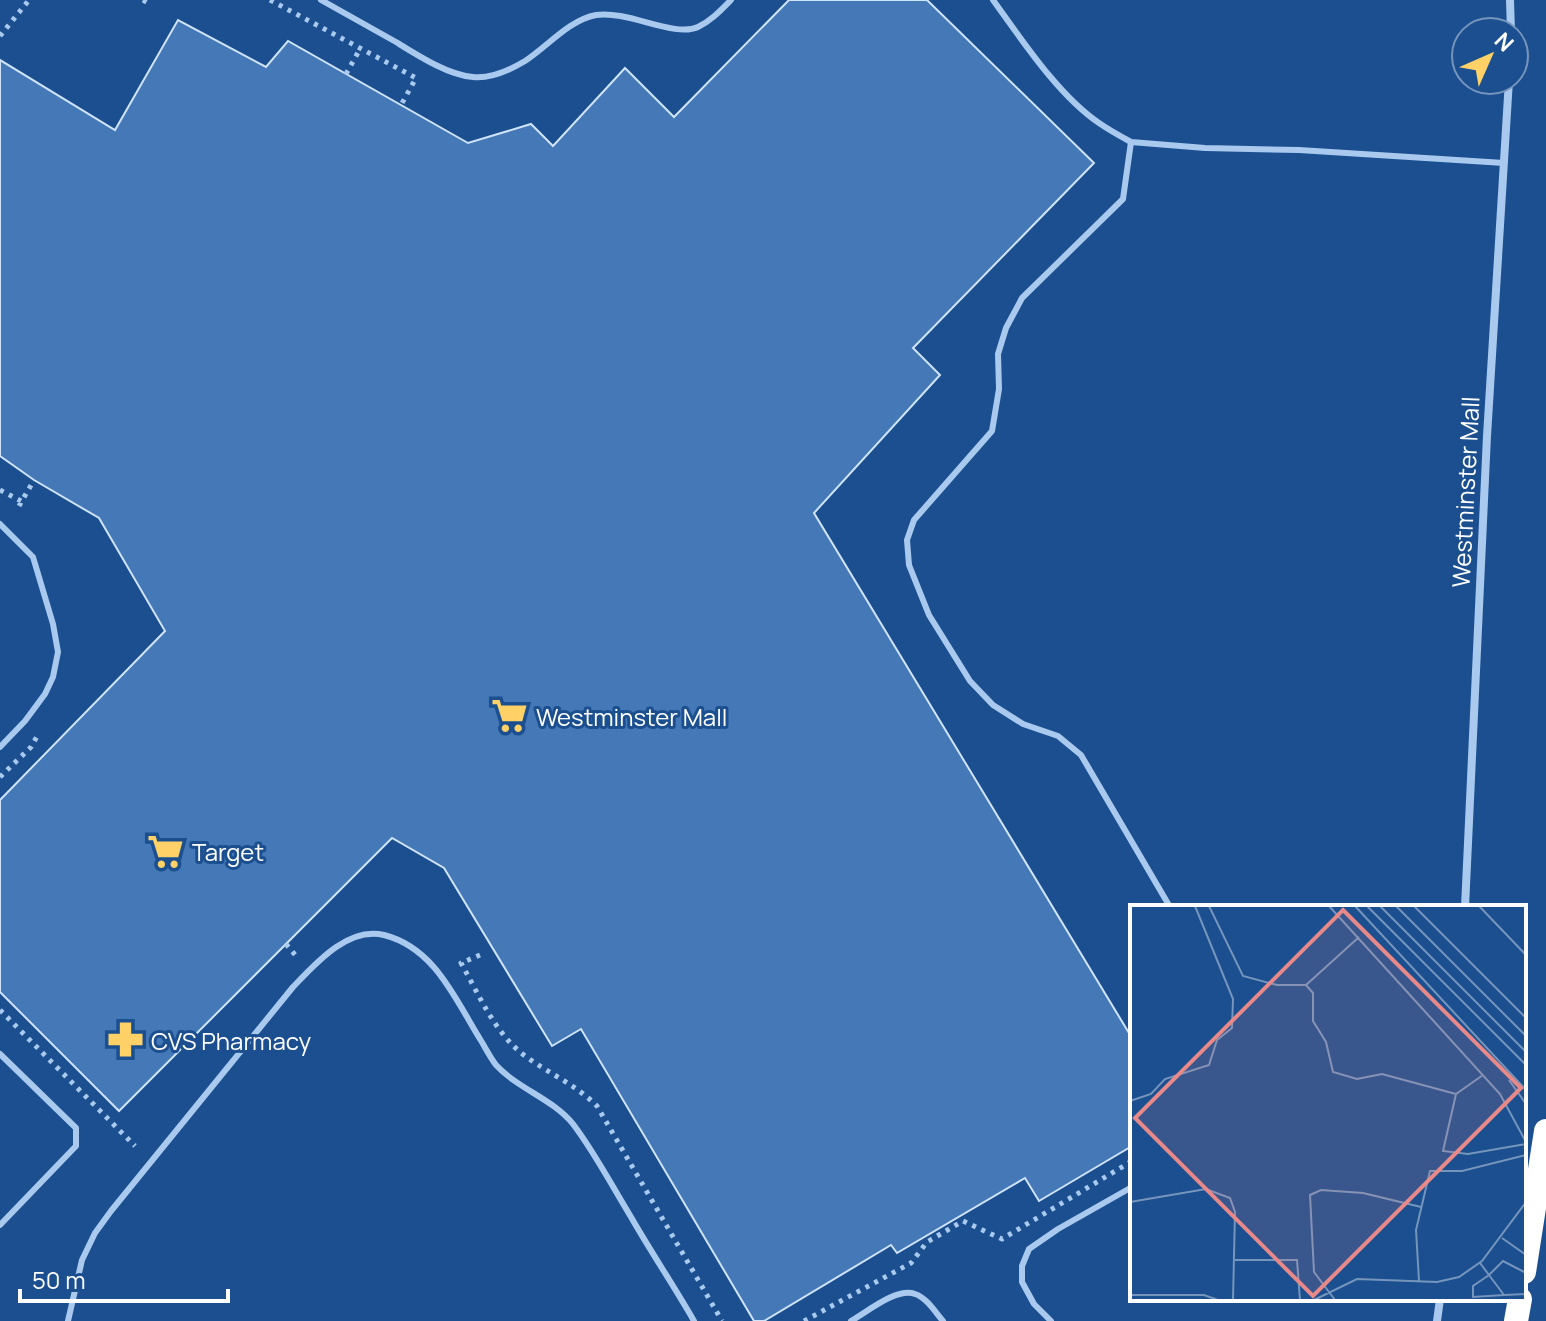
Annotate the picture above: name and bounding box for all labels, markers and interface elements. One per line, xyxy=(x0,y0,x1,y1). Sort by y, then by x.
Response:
north arrow xyxy=(1450,16,1530,96)
text: N xyxy=(1488,26,1520,58)
street label: Westminster Mall xyxy=(1444,396,1486,588)
supermarket icon: Westminster Mall xyxy=(491,697,529,735)
place label: Westminster Mall xyxy=(536,700,727,733)
supermarket icon: Target xyxy=(147,832,185,870)
place label: Target xyxy=(192,835,264,868)
inset map xyxy=(1130,905,1526,1301)
pharmacy icon: CVS Pharmacy xyxy=(106,1021,144,1059)
place label: CVS Pharmacy xyxy=(151,1024,312,1057)
scale bar xyxy=(20,1253,228,1303)
text: 50 m xyxy=(32,1263,86,1296)

